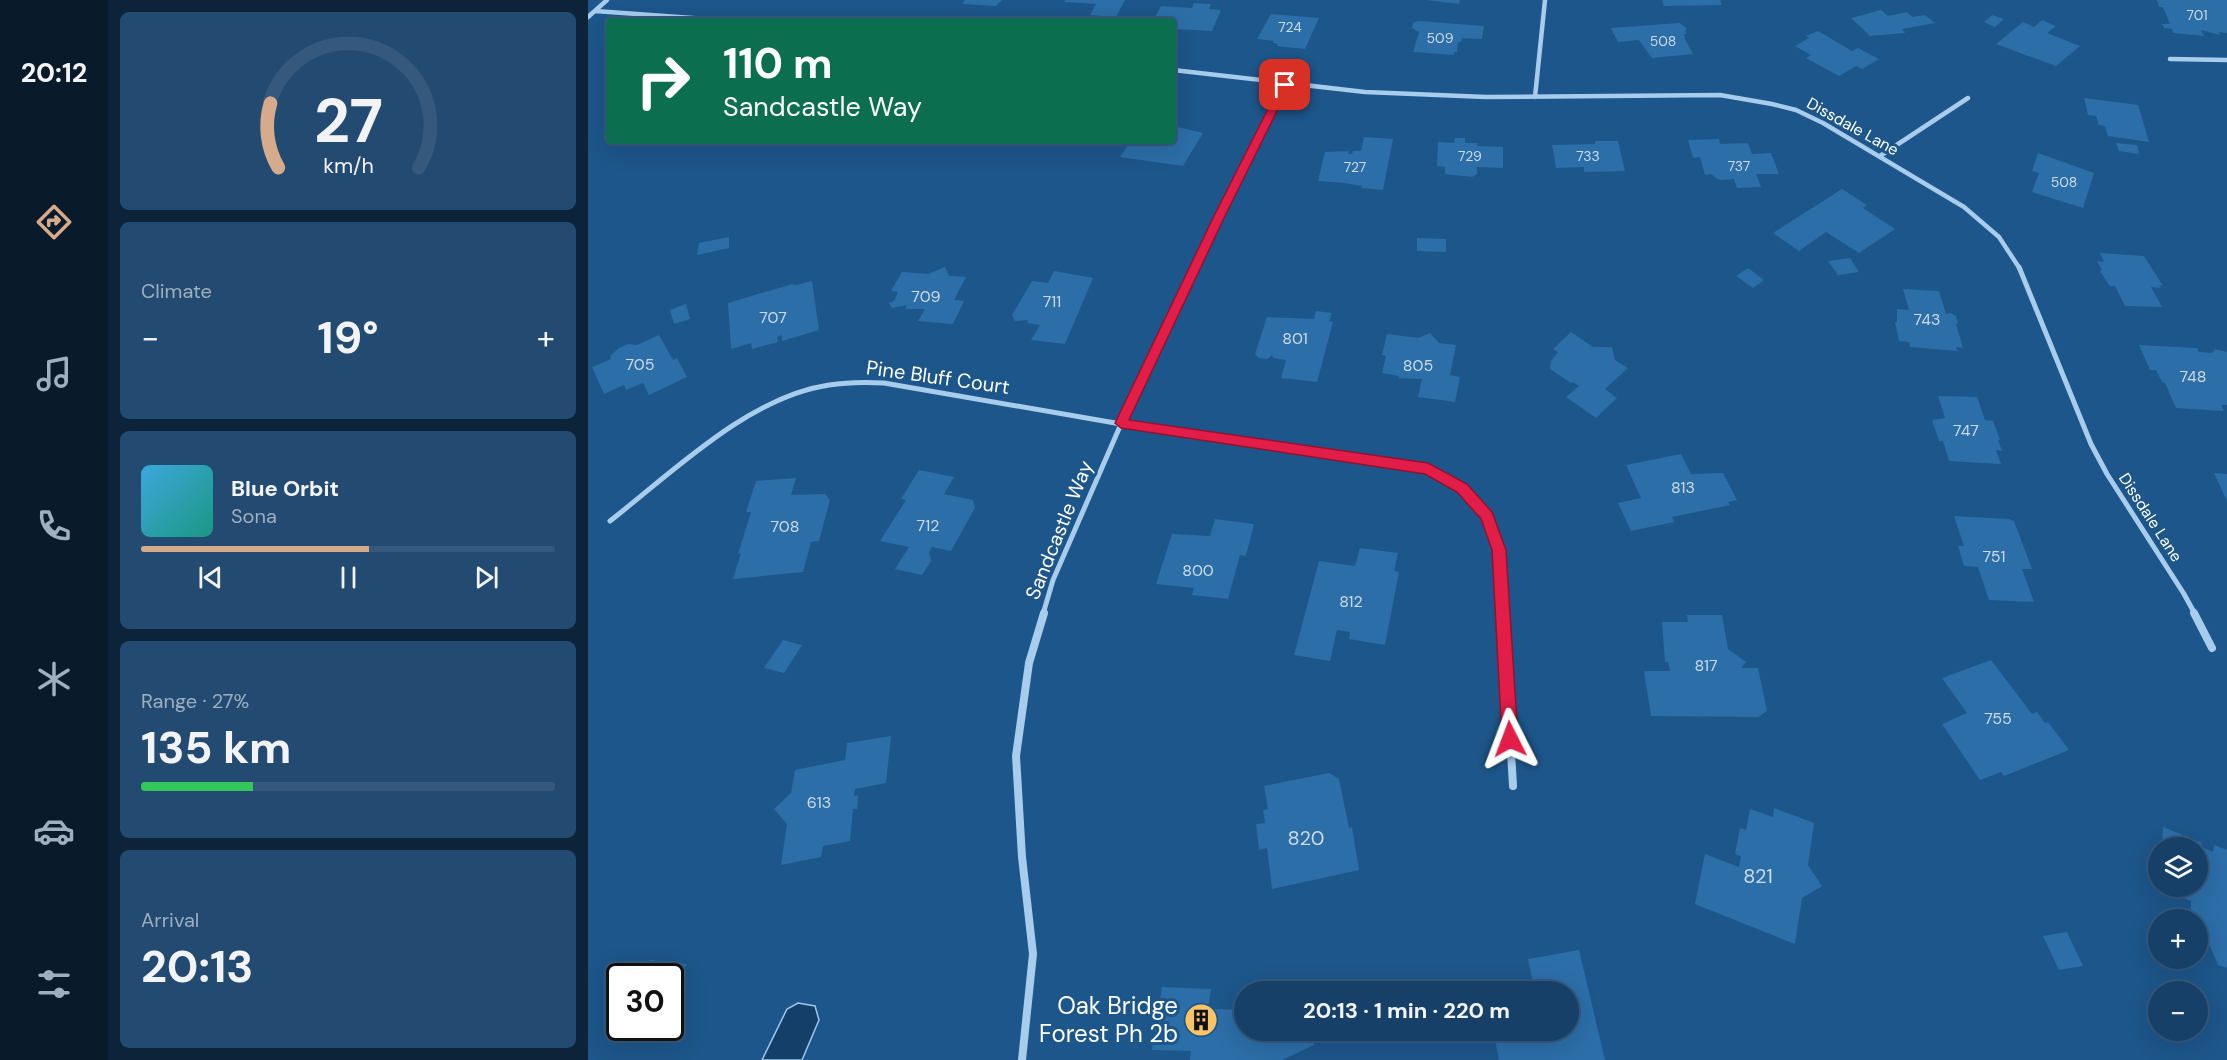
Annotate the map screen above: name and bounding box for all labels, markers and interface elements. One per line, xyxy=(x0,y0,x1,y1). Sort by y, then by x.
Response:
house number: 701 xyxy=(2186,6,2208,24)
house number: 724 xyxy=(1278,18,1302,36)
house number: 509 xyxy=(1427,29,1454,47)
house number: 508 xyxy=(1650,32,1676,50)
text: 110 m xyxy=(723,36,833,91)
icon: right xyxy=(624,42,702,120)
text: 20:12 xyxy=(21,55,87,90)
pin xyxy=(1259,59,1310,110)
icon: arrive xyxy=(1268,68,1301,101)
text: 27 xyxy=(313,80,383,161)
text: Sandcastle Way xyxy=(723,89,922,124)
street label: Dissdale Lane xyxy=(1803,93,1902,160)
house number: 729 xyxy=(1458,147,1482,165)
house number: 733 xyxy=(1576,147,1600,165)
text: km/h xyxy=(323,152,373,180)
house number: 737 xyxy=(1728,157,1750,175)
house number: 727 xyxy=(1344,158,1366,176)
house number: 508 xyxy=(2051,173,2077,191)
icon: directions xyxy=(33,201,75,243)
text: Climate xyxy=(141,278,212,304)
house number: 709 xyxy=(911,286,941,307)
house number: 711 xyxy=(1043,291,1061,312)
house number: 707 xyxy=(759,307,787,328)
text: 19° xyxy=(317,308,379,367)
house number: 743 xyxy=(1914,309,1940,330)
text: − xyxy=(141,316,159,359)
text: + xyxy=(537,316,555,359)
house number: 801 xyxy=(1282,328,1308,349)
icon: music xyxy=(33,353,75,395)
house number: 705 xyxy=(625,354,655,375)
street label: Pine Bluff Court xyxy=(865,354,1011,400)
house number: 805 xyxy=(1403,355,1433,376)
house number: 748 xyxy=(2179,366,2207,387)
house number: 747 xyxy=(1953,420,1979,441)
street label: Sandcastle Way xyxy=(1019,457,1099,603)
street label: Dissdale Lane xyxy=(2114,469,2187,566)
text: Blue Orbit xyxy=(231,474,339,503)
house number: 813 xyxy=(1671,477,1695,498)
text: Sona xyxy=(231,503,277,529)
icon: phone xyxy=(33,505,75,547)
house number: 712 xyxy=(917,515,939,536)
house number: 708 xyxy=(771,516,800,537)
house number: 751 xyxy=(1983,546,2005,567)
house number: 800 xyxy=(1182,560,1214,581)
icon: previous xyxy=(194,561,227,594)
icon: pause xyxy=(332,561,365,594)
icon: next xyxy=(470,561,503,594)
house number: 812 xyxy=(1339,591,1363,612)
house number: 817 xyxy=(1695,655,1717,676)
icon: climate xyxy=(33,658,75,700)
text: Range · 27% xyxy=(141,688,249,714)
position arrow xyxy=(1478,707,1542,771)
house number: 755 xyxy=(1984,708,2012,729)
text: 135 km xyxy=(141,718,291,777)
house number: 613 xyxy=(807,792,831,813)
icon: car xyxy=(33,810,75,852)
house number: 820 xyxy=(1288,825,1324,851)
map controls xyxy=(2148,837,2208,1041)
button: layers xyxy=(2148,837,2208,897)
house number: 821 xyxy=(1743,863,1773,889)
text: Arrival xyxy=(141,907,199,933)
button: + xyxy=(2148,909,2208,969)
text: 20:13 xyxy=(141,937,253,996)
icon: filters xyxy=(33,963,75,1005)
speed limit sign: 30 xyxy=(606,963,684,1041)
button: − xyxy=(2148,981,2208,1041)
place label: Oak Bridge Forest Ph 2b xyxy=(1039,990,1178,1049)
text: 20:13 · 1 min · 220 m xyxy=(1303,996,1510,1025)
building icon: Oak Bridge Forest Ph 2b xyxy=(1183,1002,1219,1038)

